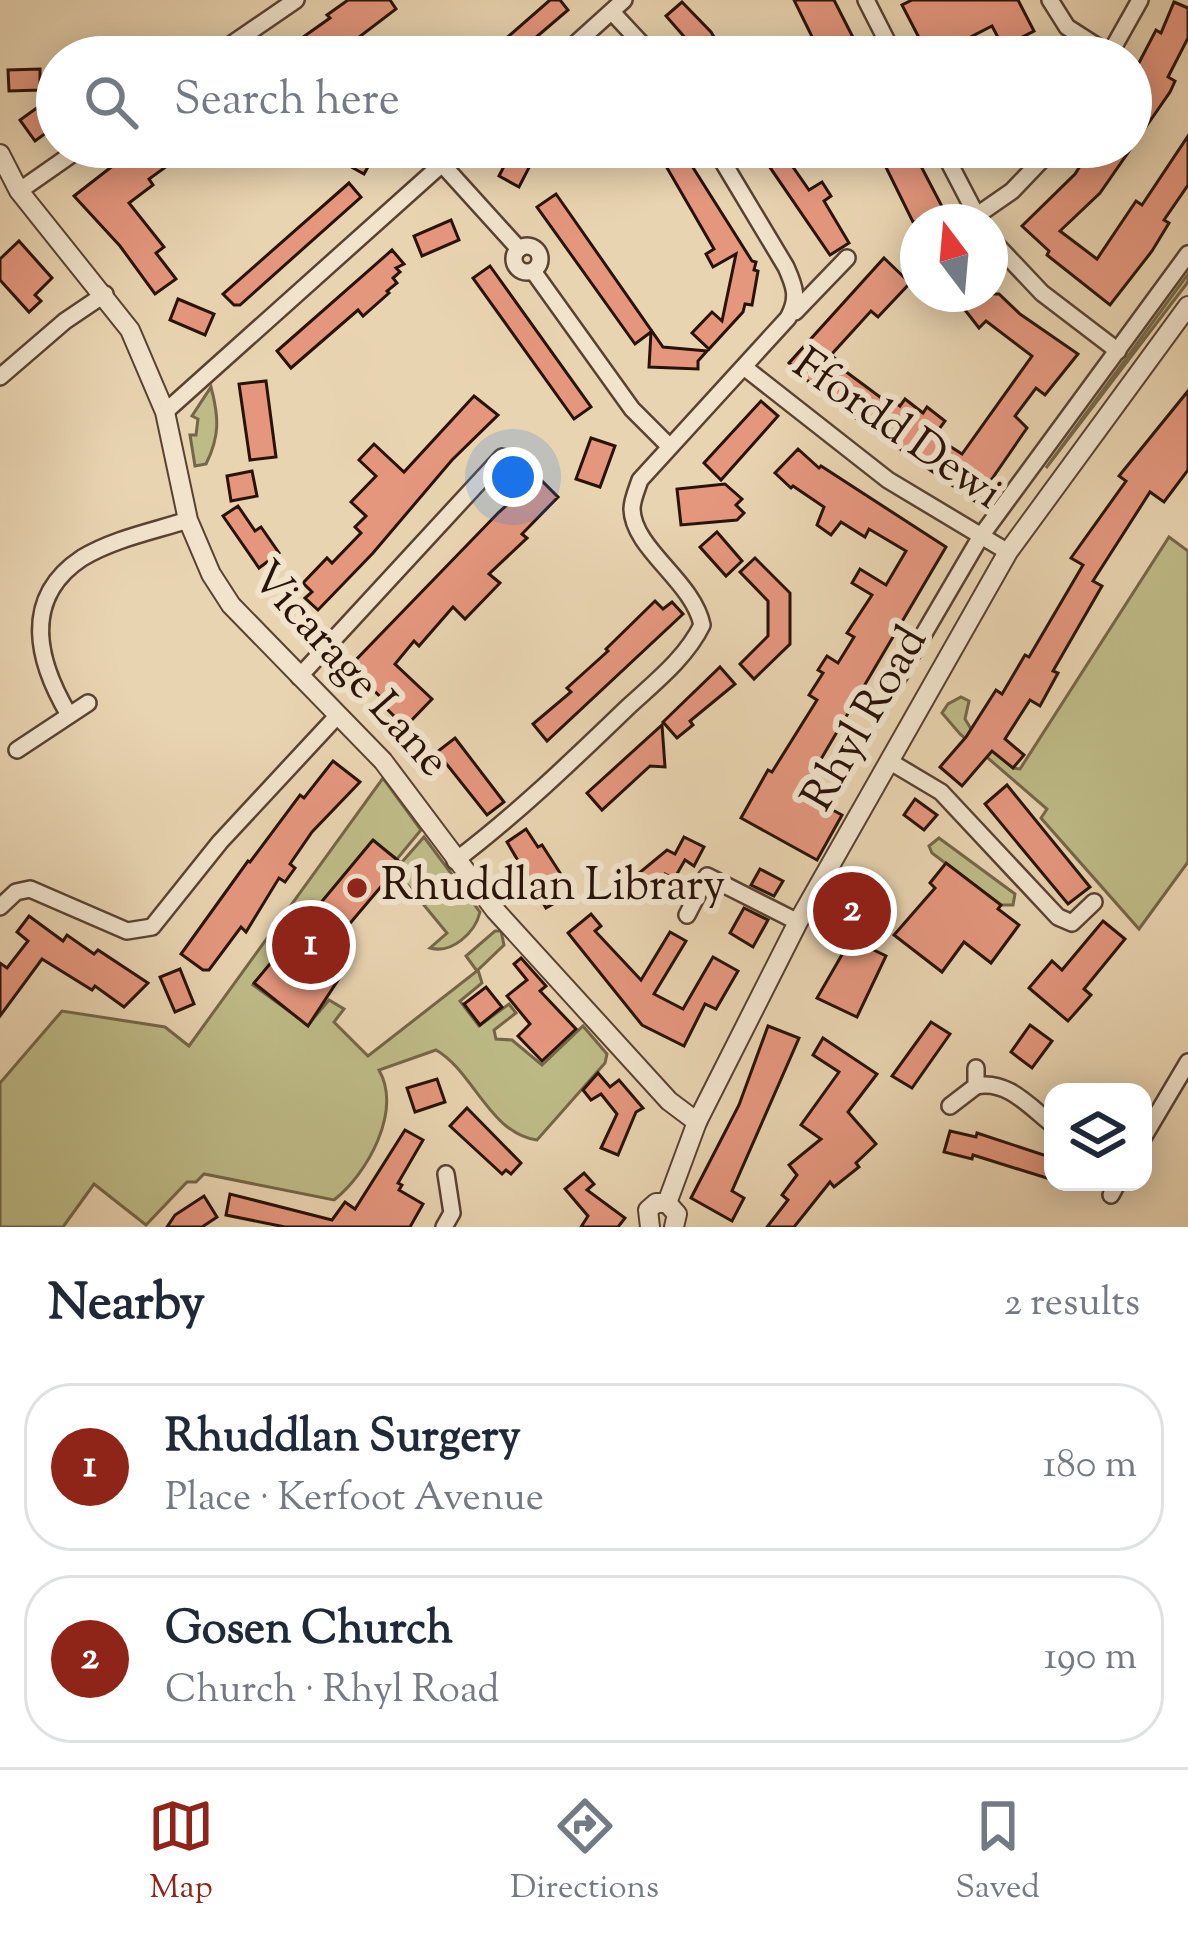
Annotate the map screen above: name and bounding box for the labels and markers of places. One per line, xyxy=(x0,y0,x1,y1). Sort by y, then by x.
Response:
place label: Rhuddlan Library xyxy=(381,856,725,921)
pin: 2 xyxy=(813,866,891,956)
marker: Rhuddlan Library xyxy=(344,875,370,901)
pin: 1 xyxy=(272,900,350,990)

